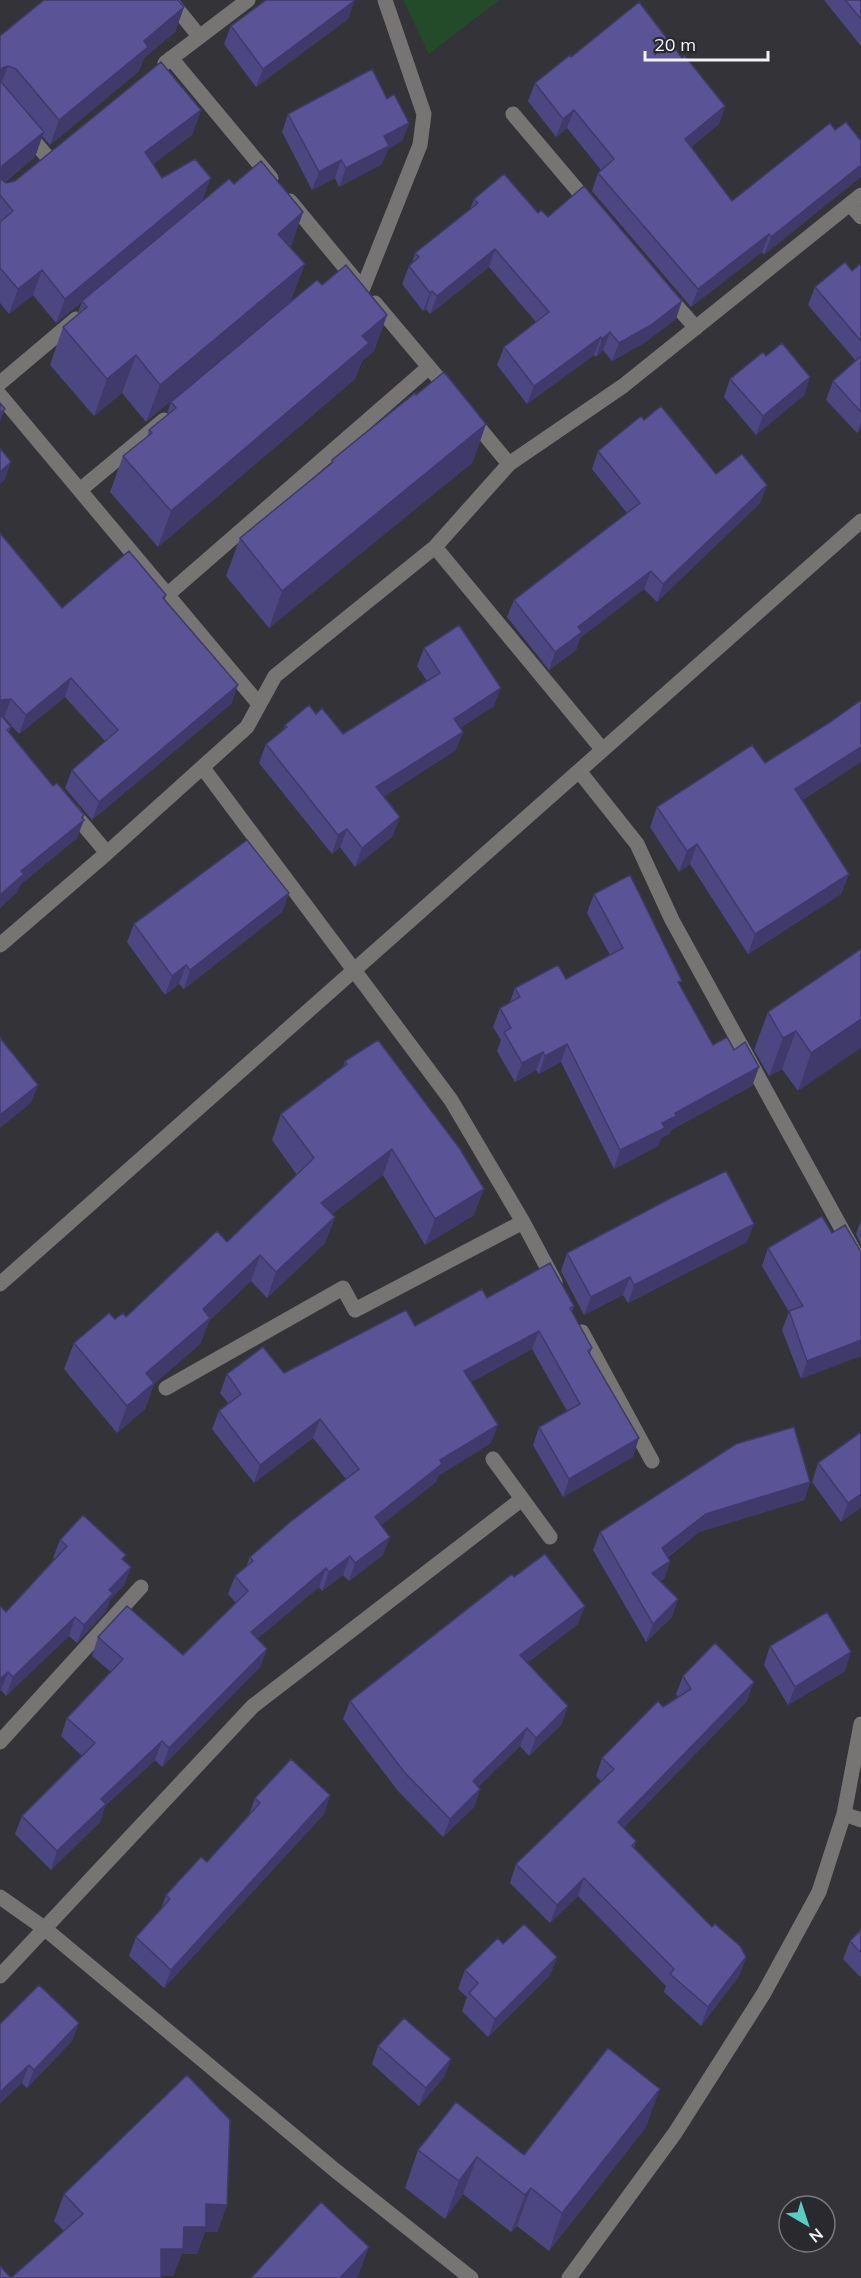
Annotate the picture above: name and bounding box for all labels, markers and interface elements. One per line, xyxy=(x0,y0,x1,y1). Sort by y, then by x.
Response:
scale bar xyxy=(645,24,768,62)
text: 20 m xyxy=(654,33,696,56)
north arrow xyxy=(777,2194,837,2254)
text: N xyxy=(805,2224,827,2247)

